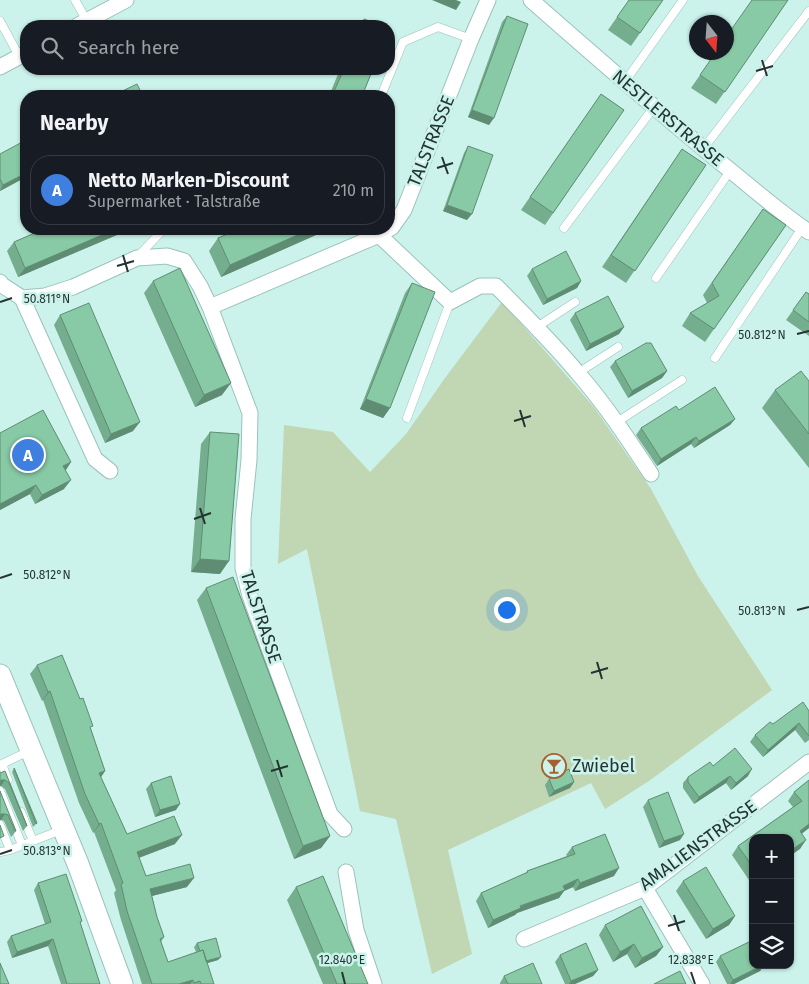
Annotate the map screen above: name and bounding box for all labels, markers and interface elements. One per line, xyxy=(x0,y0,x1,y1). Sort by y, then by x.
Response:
north arrow xyxy=(689,15,734,60)
search box xyxy=(20,20,395,75)
icon: search xyxy=(38,34,66,62)
text: Search here xyxy=(78,36,179,59)
street label: NESTLERSTRASSE xyxy=(608,65,728,171)
street label: TALSTRASSE xyxy=(403,92,459,190)
text: Nearby xyxy=(40,110,108,136)
text: Netto Marken-Discount xyxy=(88,169,289,192)
text: A xyxy=(52,181,62,200)
text: 210 m xyxy=(333,181,374,200)
text: Supermarket · Talstraße xyxy=(88,192,260,211)
text: 50.811°N xyxy=(24,292,70,306)
text: 50.812°N xyxy=(738,328,786,342)
pin: A xyxy=(12,436,44,474)
text: 50.812°N xyxy=(23,568,71,582)
street label: TALSTRASSE xyxy=(236,568,286,666)
your location xyxy=(494,597,520,623)
text: 50.813°N xyxy=(738,604,786,618)
bar icon: Zwiebel xyxy=(541,753,567,779)
place label: Zwiebel xyxy=(572,755,635,777)
street label: AMALIENSTRASSE xyxy=(635,795,761,895)
map controls xyxy=(749,834,794,969)
button: + xyxy=(749,834,794,879)
text: 50.813°N xyxy=(23,844,71,858)
button: − xyxy=(749,879,794,924)
button: layers xyxy=(749,924,794,969)
text: 12.840°E xyxy=(319,953,365,967)
text: 12.838°E xyxy=(668,953,714,967)

